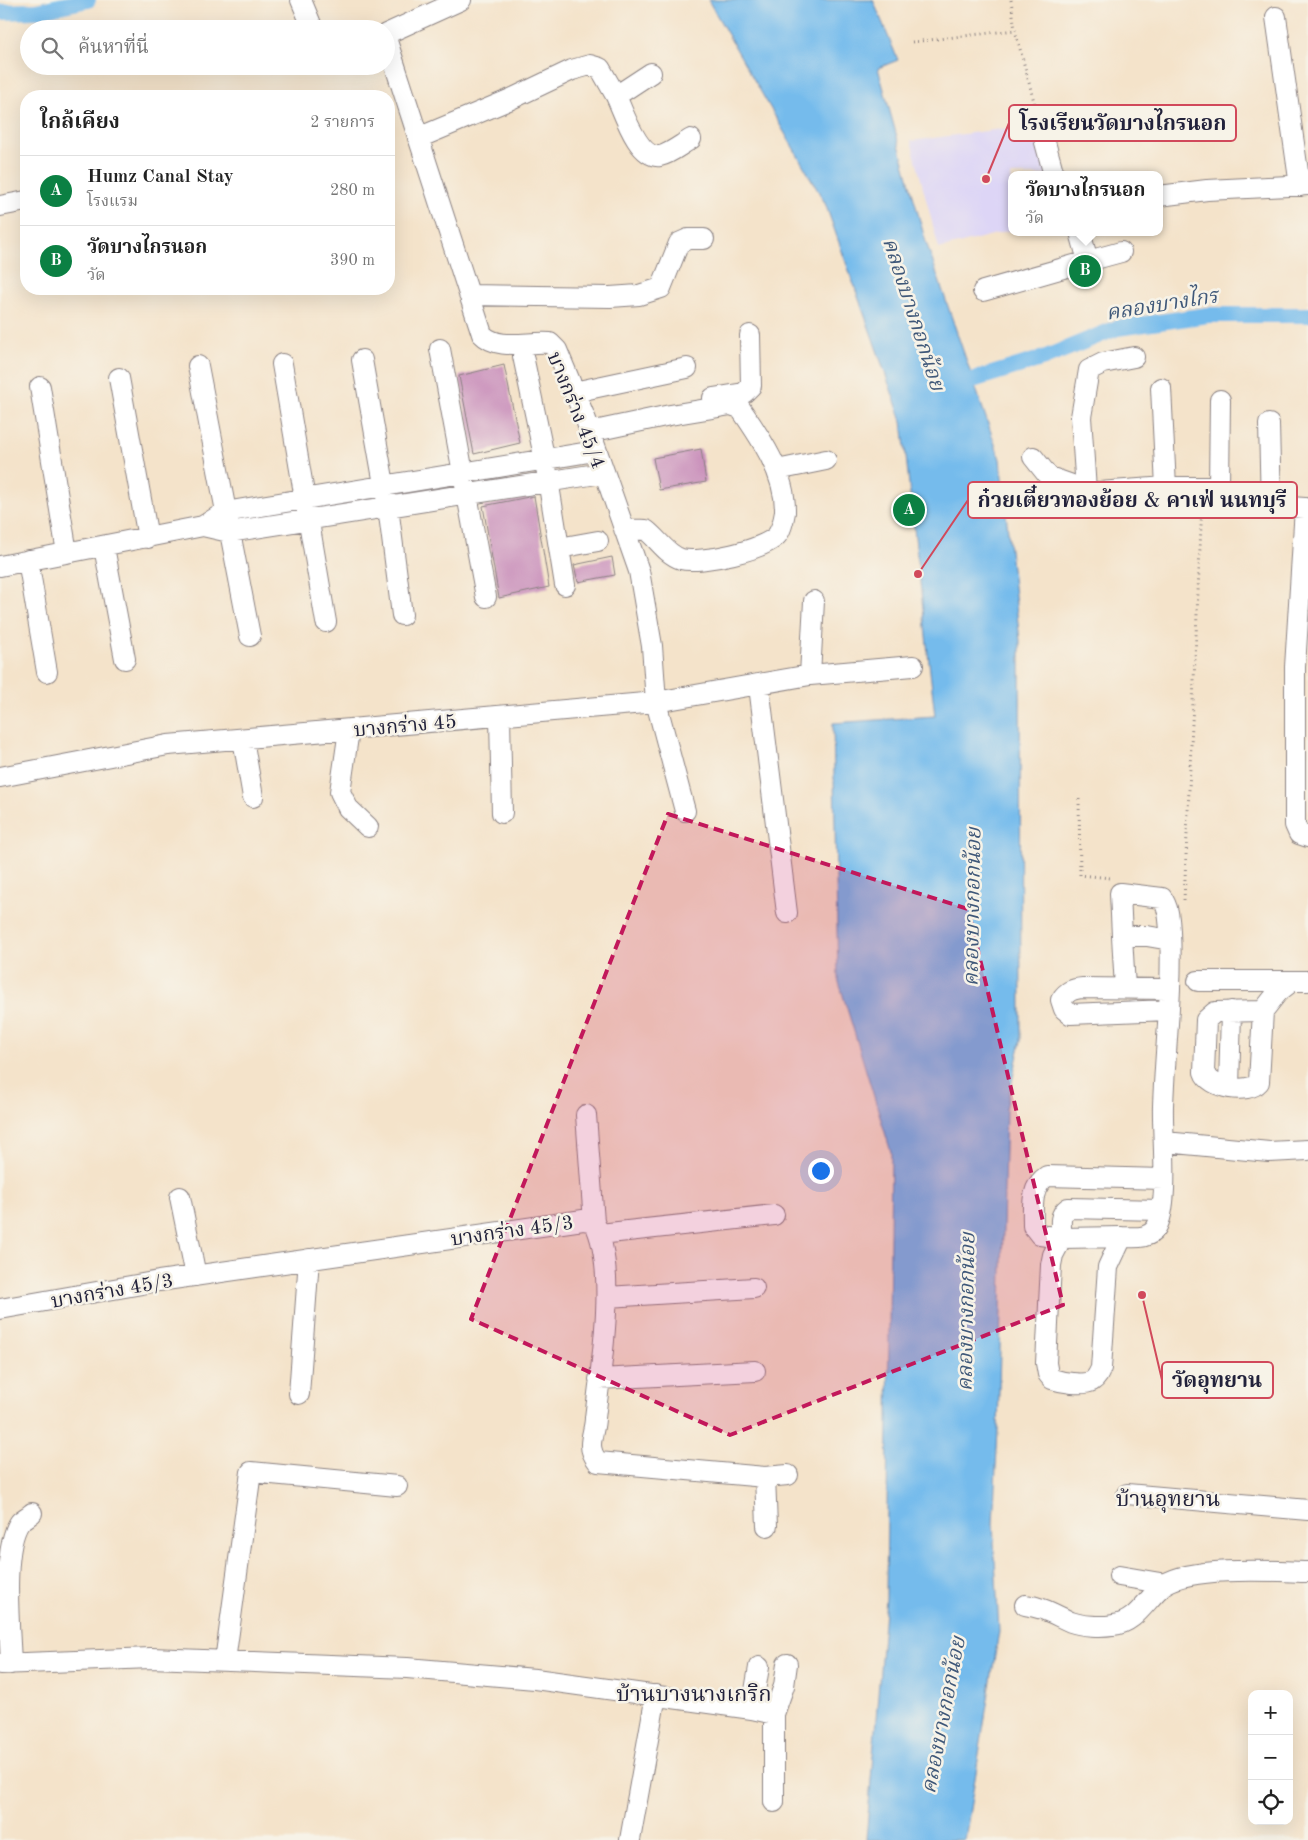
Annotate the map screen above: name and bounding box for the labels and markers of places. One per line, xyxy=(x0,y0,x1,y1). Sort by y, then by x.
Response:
callout: โรงเรียนวัดบางไกรนอก xyxy=(1009,105,1236,141)
pin: B xyxy=(1069,252,1101,290)
callout: ก๋วยเตี๋ยวทองย้อย & คาเฟ่ นนทบุรี xyxy=(968,482,1297,518)
pin: A xyxy=(893,491,925,529)
callout: วัดอุทยาน xyxy=(1162,1362,1273,1398)

